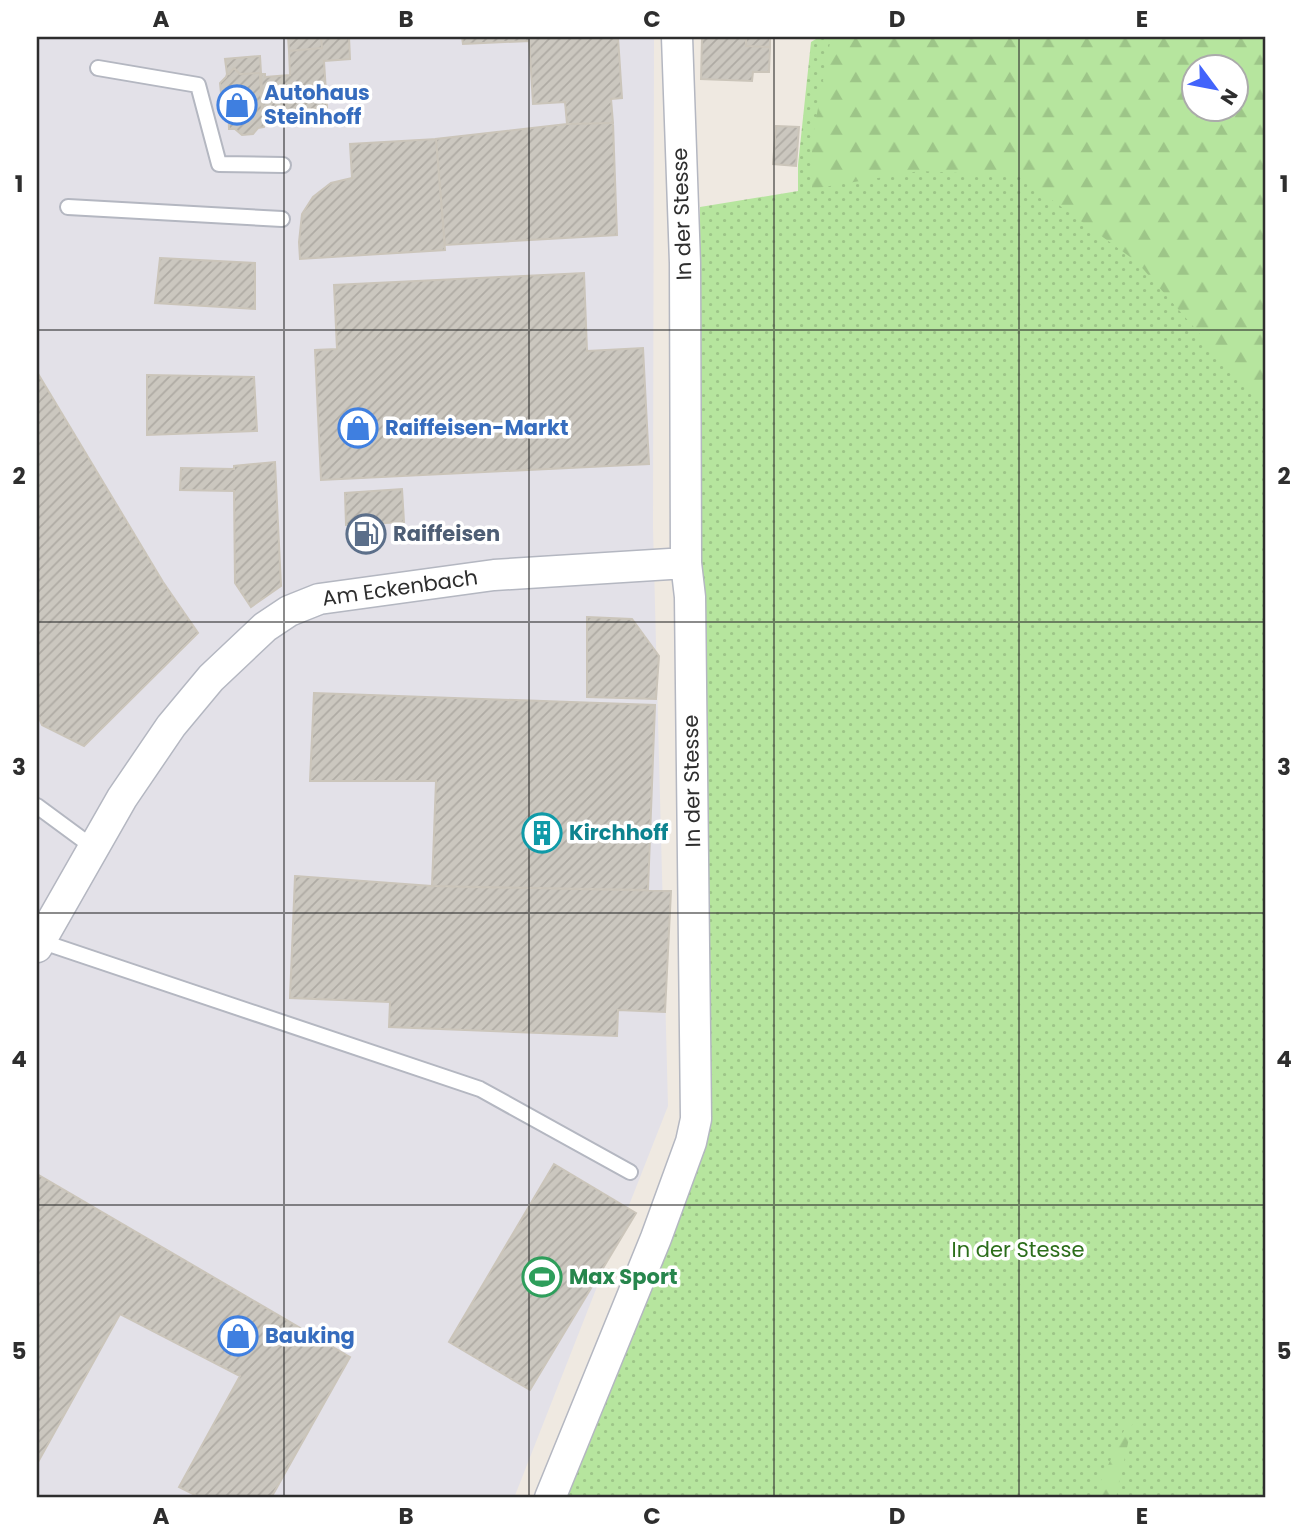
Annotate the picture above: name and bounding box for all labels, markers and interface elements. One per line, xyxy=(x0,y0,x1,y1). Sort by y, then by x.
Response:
text: A xyxy=(153,3,170,35)
text: B xyxy=(398,3,414,35)
text: C xyxy=(643,3,661,35)
text: D xyxy=(889,3,905,35)
text: E xyxy=(1136,3,1148,35)
north arrow xyxy=(1180,52,1250,122)
place label: Autohaus Steinhoff xyxy=(264,78,370,131)
shop icon: Autohaus Steinhoff xyxy=(216,84,258,126)
text: N xyxy=(1214,84,1244,110)
street label: In der Stesse xyxy=(665,147,698,281)
text: 1 xyxy=(15,168,23,200)
text: 1 xyxy=(1280,168,1288,200)
shop icon: Raiffeisen-Markt xyxy=(337,407,379,449)
place label: Raiffeisen-Markt xyxy=(385,413,568,442)
text: 2 xyxy=(12,460,26,492)
text: 2 xyxy=(1277,460,1291,492)
fuel station icon: Raiffeisen xyxy=(345,513,387,555)
place label: Raiffeisen xyxy=(393,519,500,548)
street label: Am Eckenbach xyxy=(320,562,480,613)
street label: In der Stesse xyxy=(676,714,707,848)
text: 3 xyxy=(12,751,26,783)
text: 3 xyxy=(1277,751,1291,783)
building icon: Kirchhoff xyxy=(521,812,563,854)
place label: Kirchhoff xyxy=(569,818,669,847)
text: 4 xyxy=(11,1043,27,1075)
text: 4 xyxy=(1276,1043,1292,1075)
park label: In der Stesse xyxy=(952,1235,1084,1264)
sports icon: Max Sport xyxy=(521,1256,563,1298)
place label: Max Sport xyxy=(569,1262,677,1291)
shop icon: Bauking xyxy=(217,1315,259,1357)
place label: Bauking xyxy=(265,1321,355,1350)
text: 5 xyxy=(12,1335,26,1367)
text: 5 xyxy=(1277,1335,1291,1367)
text: A xyxy=(153,1500,170,1532)
text: B xyxy=(398,1500,414,1532)
text: C xyxy=(643,1500,661,1532)
text: D xyxy=(889,1500,905,1532)
text: E xyxy=(1136,1500,1148,1532)

